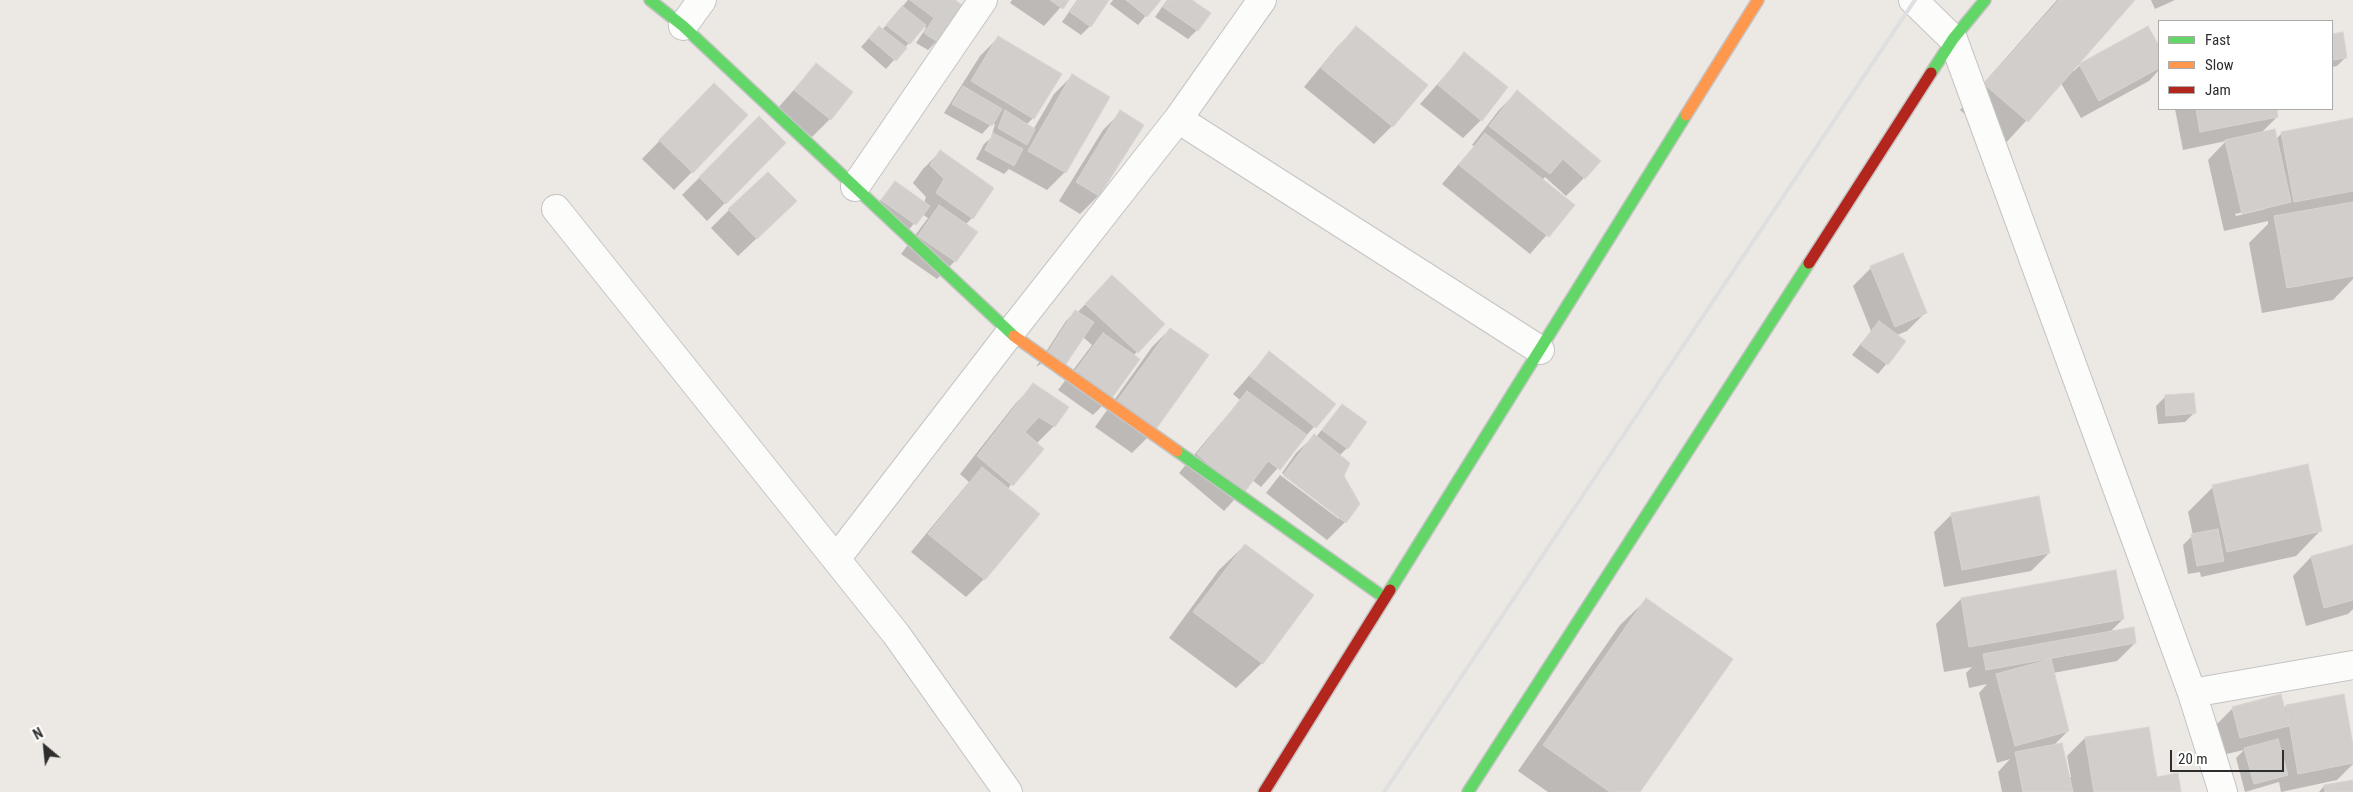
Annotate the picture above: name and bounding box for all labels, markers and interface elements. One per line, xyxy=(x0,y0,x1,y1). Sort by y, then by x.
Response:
legend xyxy=(2158,20,2333,110)
text: Fast xyxy=(2205,31,2230,49)
text: Slow xyxy=(2205,56,2234,74)
text: Jam xyxy=(2205,81,2231,99)
north arrow xyxy=(20,722,70,772)
text: N xyxy=(30,725,45,743)
scale bar xyxy=(2173,740,2287,772)
text: 20 m xyxy=(2178,750,2208,768)

